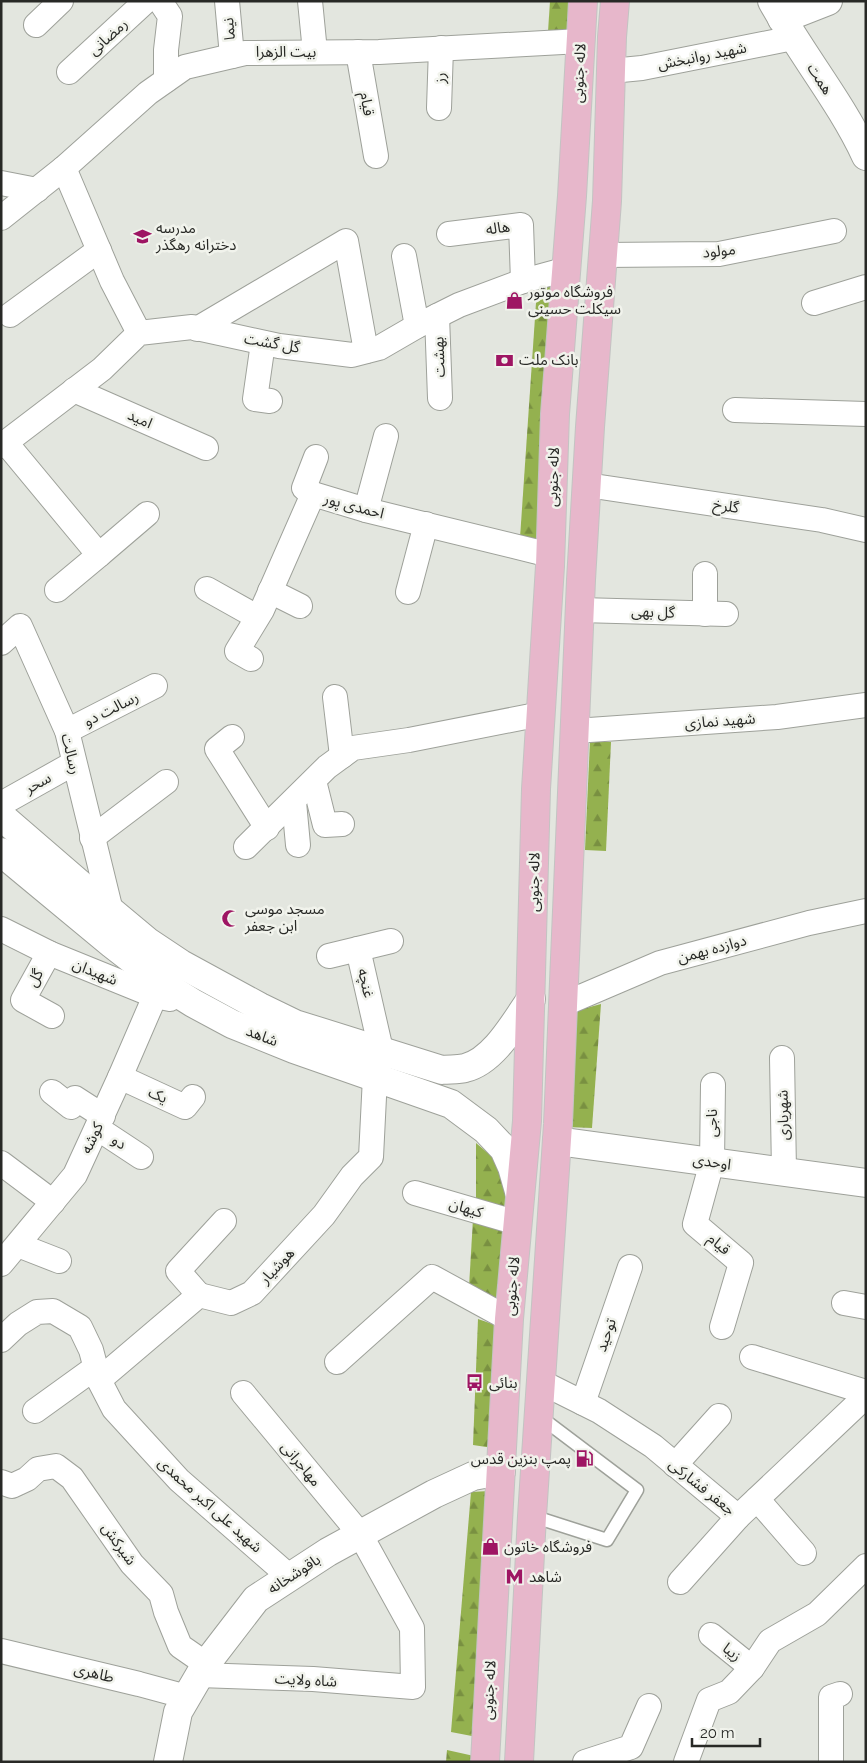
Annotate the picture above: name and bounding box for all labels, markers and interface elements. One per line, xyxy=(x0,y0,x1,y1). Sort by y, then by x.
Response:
street label: رمضانی xyxy=(85,15,131,59)
street label: نیما xyxy=(219,17,239,41)
street label: شهید روانبخش xyxy=(656,39,748,73)
street label: بیت الزهرا xyxy=(256,43,316,61)
street label: لاله جنوبی xyxy=(568,43,590,103)
street label: همت xyxy=(803,60,837,98)
street label: رز xyxy=(431,72,449,85)
street label: قیام xyxy=(354,91,378,118)
street label: هاله xyxy=(485,218,511,238)
place label: مدرسه دخترانه رهگذر xyxy=(155,219,237,254)
school or university icon: مدرسه دخترانه رهگذر xyxy=(132,227,152,247)
street label: مولود xyxy=(702,240,736,262)
place label: فروشگاه موتور سیکلت حسینی xyxy=(527,283,621,318)
shop icon: فروشگاه موتور سیکلت حسینی xyxy=(504,291,524,311)
street label: گل گشت xyxy=(243,329,302,357)
street label: بهشت xyxy=(429,336,449,378)
bank icon: بانک ملت xyxy=(495,350,515,370)
place label: بانک ملت xyxy=(519,351,579,369)
street label: امید xyxy=(125,406,155,432)
street label: لاله جنوبی xyxy=(543,447,563,507)
street label: احمدی پور xyxy=(321,489,386,524)
street label: گلرخ xyxy=(711,495,741,520)
street label: گل بهی xyxy=(631,602,676,622)
street label: رسالت دو xyxy=(81,688,141,730)
street label: شهید نمازی xyxy=(684,710,756,732)
street label: رسالت xyxy=(57,732,85,776)
street label: سحر xyxy=(21,768,54,798)
street label: لاله جنوبی xyxy=(524,852,544,912)
place label: مسجد موسی ابن جعفر xyxy=(244,900,325,935)
mosque icon: مسجد موسی ابن جعفر xyxy=(221,908,241,928)
street label: دوازده بهمن xyxy=(675,931,749,967)
street label: شهیدان xyxy=(70,955,120,989)
street label: گل xyxy=(23,965,47,990)
street label: غنچه xyxy=(353,967,378,1000)
street label: شاهد xyxy=(244,1022,281,1050)
street label: یک xyxy=(146,1083,170,1107)
street label: شهریاری xyxy=(774,1089,792,1140)
street label: ناجی xyxy=(703,1109,721,1137)
street label: کوشه xyxy=(77,1119,107,1156)
street label: دو xyxy=(108,1131,130,1153)
street label: اوحدی xyxy=(692,1150,732,1174)
street label: کیهان xyxy=(447,1194,486,1222)
street label: قیام xyxy=(703,1229,734,1260)
street label: هوشیار xyxy=(255,1244,298,1289)
street label: لاله جنوبی xyxy=(500,1255,524,1317)
street label: توحید xyxy=(592,1316,620,1354)
bus stop icon: بنائی xyxy=(465,1373,485,1393)
place label: بنائی xyxy=(489,1374,518,1392)
street label: مهاجرانی xyxy=(277,1438,325,1490)
fuel station icon: پمپ بنزین قدس xyxy=(575,1449,595,1469)
place label: پمپ بنزین قدس xyxy=(471,1450,571,1469)
street label: شهید علی اکبر محمدی xyxy=(154,1454,266,1557)
street label: جعفر فشارکی xyxy=(665,1455,739,1519)
street label: شیرکش xyxy=(98,1519,140,1569)
shop icon: فروشگاه خاتون xyxy=(480,1537,500,1557)
place label: فروشگاه خاتون xyxy=(504,1538,592,1556)
street label: باقوشخانه xyxy=(264,1550,324,1598)
metro station icon: شاهد xyxy=(505,1567,525,1587)
place label: شاهد xyxy=(529,1568,562,1586)
street label: زیبا xyxy=(719,1639,745,1665)
street label: طاهری xyxy=(72,1660,116,1686)
street label: لاله جنوبی xyxy=(478,1660,500,1720)
street label: شاه ولایت xyxy=(274,1669,338,1691)
scale bar xyxy=(692,1716,760,1748)
text: 20 m xyxy=(700,1724,735,1742)

